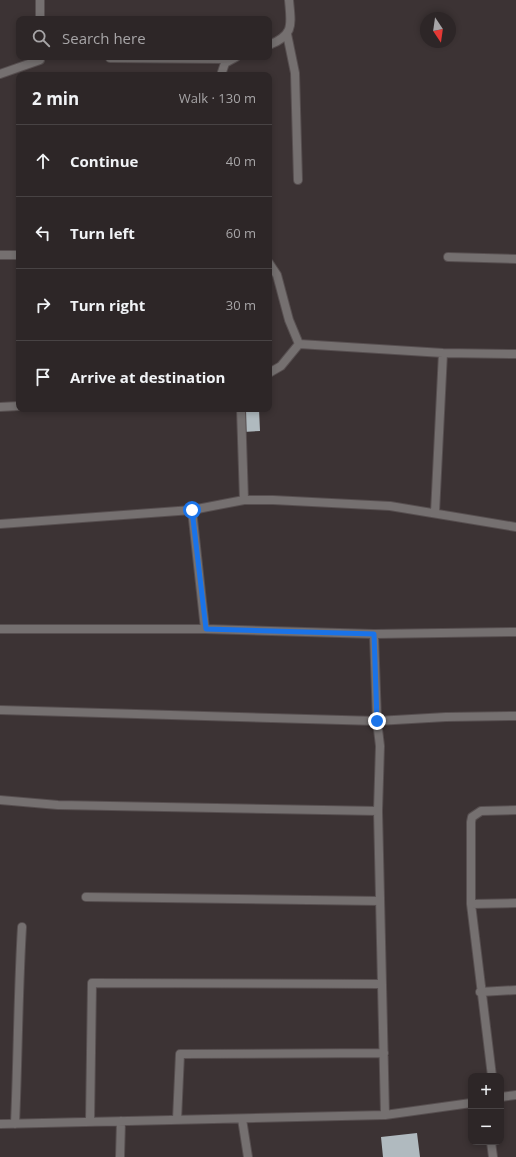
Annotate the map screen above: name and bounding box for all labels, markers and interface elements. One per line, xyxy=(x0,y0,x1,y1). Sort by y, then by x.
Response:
north arrow xyxy=(420,12,456,48)
search box xyxy=(16,16,272,60)
icon: search xyxy=(30,27,52,49)
text: Search here xyxy=(62,28,146,48)
text: 2 min xyxy=(32,87,79,110)
text: Walk · 130 m xyxy=(179,89,256,107)
icon: ahead xyxy=(32,150,54,172)
text: Continue xyxy=(70,151,138,171)
text: 40 m xyxy=(226,152,256,170)
icon: left xyxy=(32,222,54,244)
text: Turn left xyxy=(70,223,135,243)
text: 60 m xyxy=(226,224,256,242)
icon: right xyxy=(32,294,54,316)
text: Turn right xyxy=(70,295,145,315)
text: 30 m xyxy=(226,296,256,314)
icon: arrive xyxy=(32,366,54,388)
text: Arrive at destination xyxy=(70,367,225,387)
route start xyxy=(183,501,201,519)
route end xyxy=(368,712,386,730)
map controls xyxy=(468,1073,504,1145)
button: + xyxy=(468,1073,504,1109)
button: − xyxy=(468,1109,504,1145)

